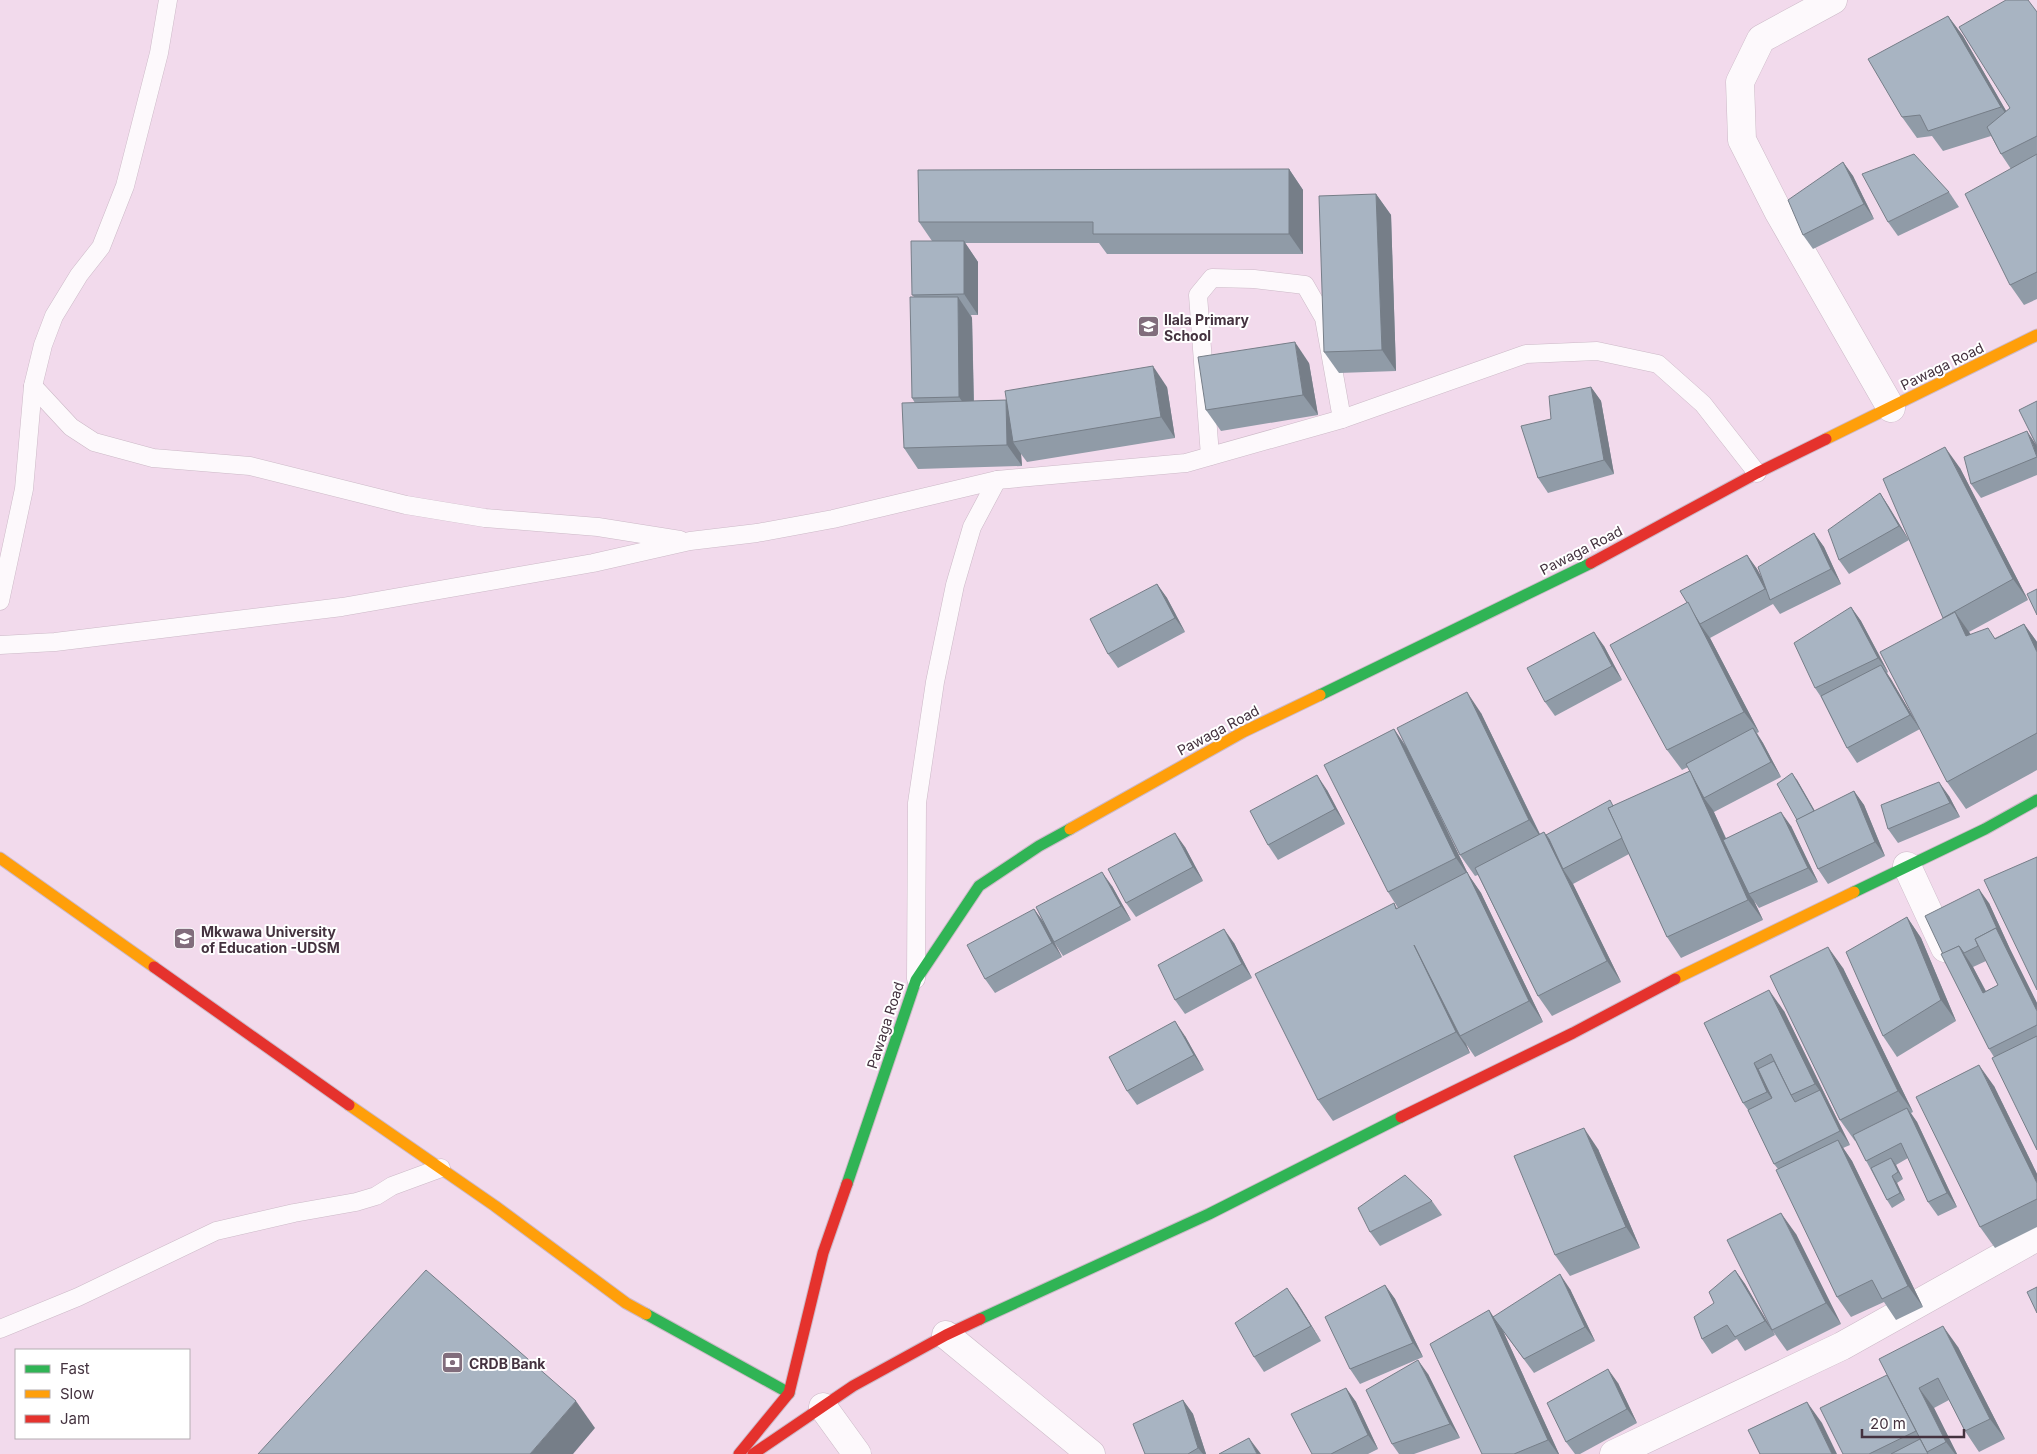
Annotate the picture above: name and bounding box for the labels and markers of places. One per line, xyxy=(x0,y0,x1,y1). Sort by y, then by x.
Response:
place label: Ilala Primary School xyxy=(1164,311,1250,344)
school or university icon: Ilala Primary School xyxy=(1136,315,1160,339)
place label: Mkwawa University of Education -UDSM xyxy=(201,923,340,956)
school or university icon: Mkwawa University of Education -UDSM xyxy=(173,927,197,951)
bank icon: CRDB Bank xyxy=(441,1351,465,1375)
place label: CRDB Bank xyxy=(469,1355,546,1372)

